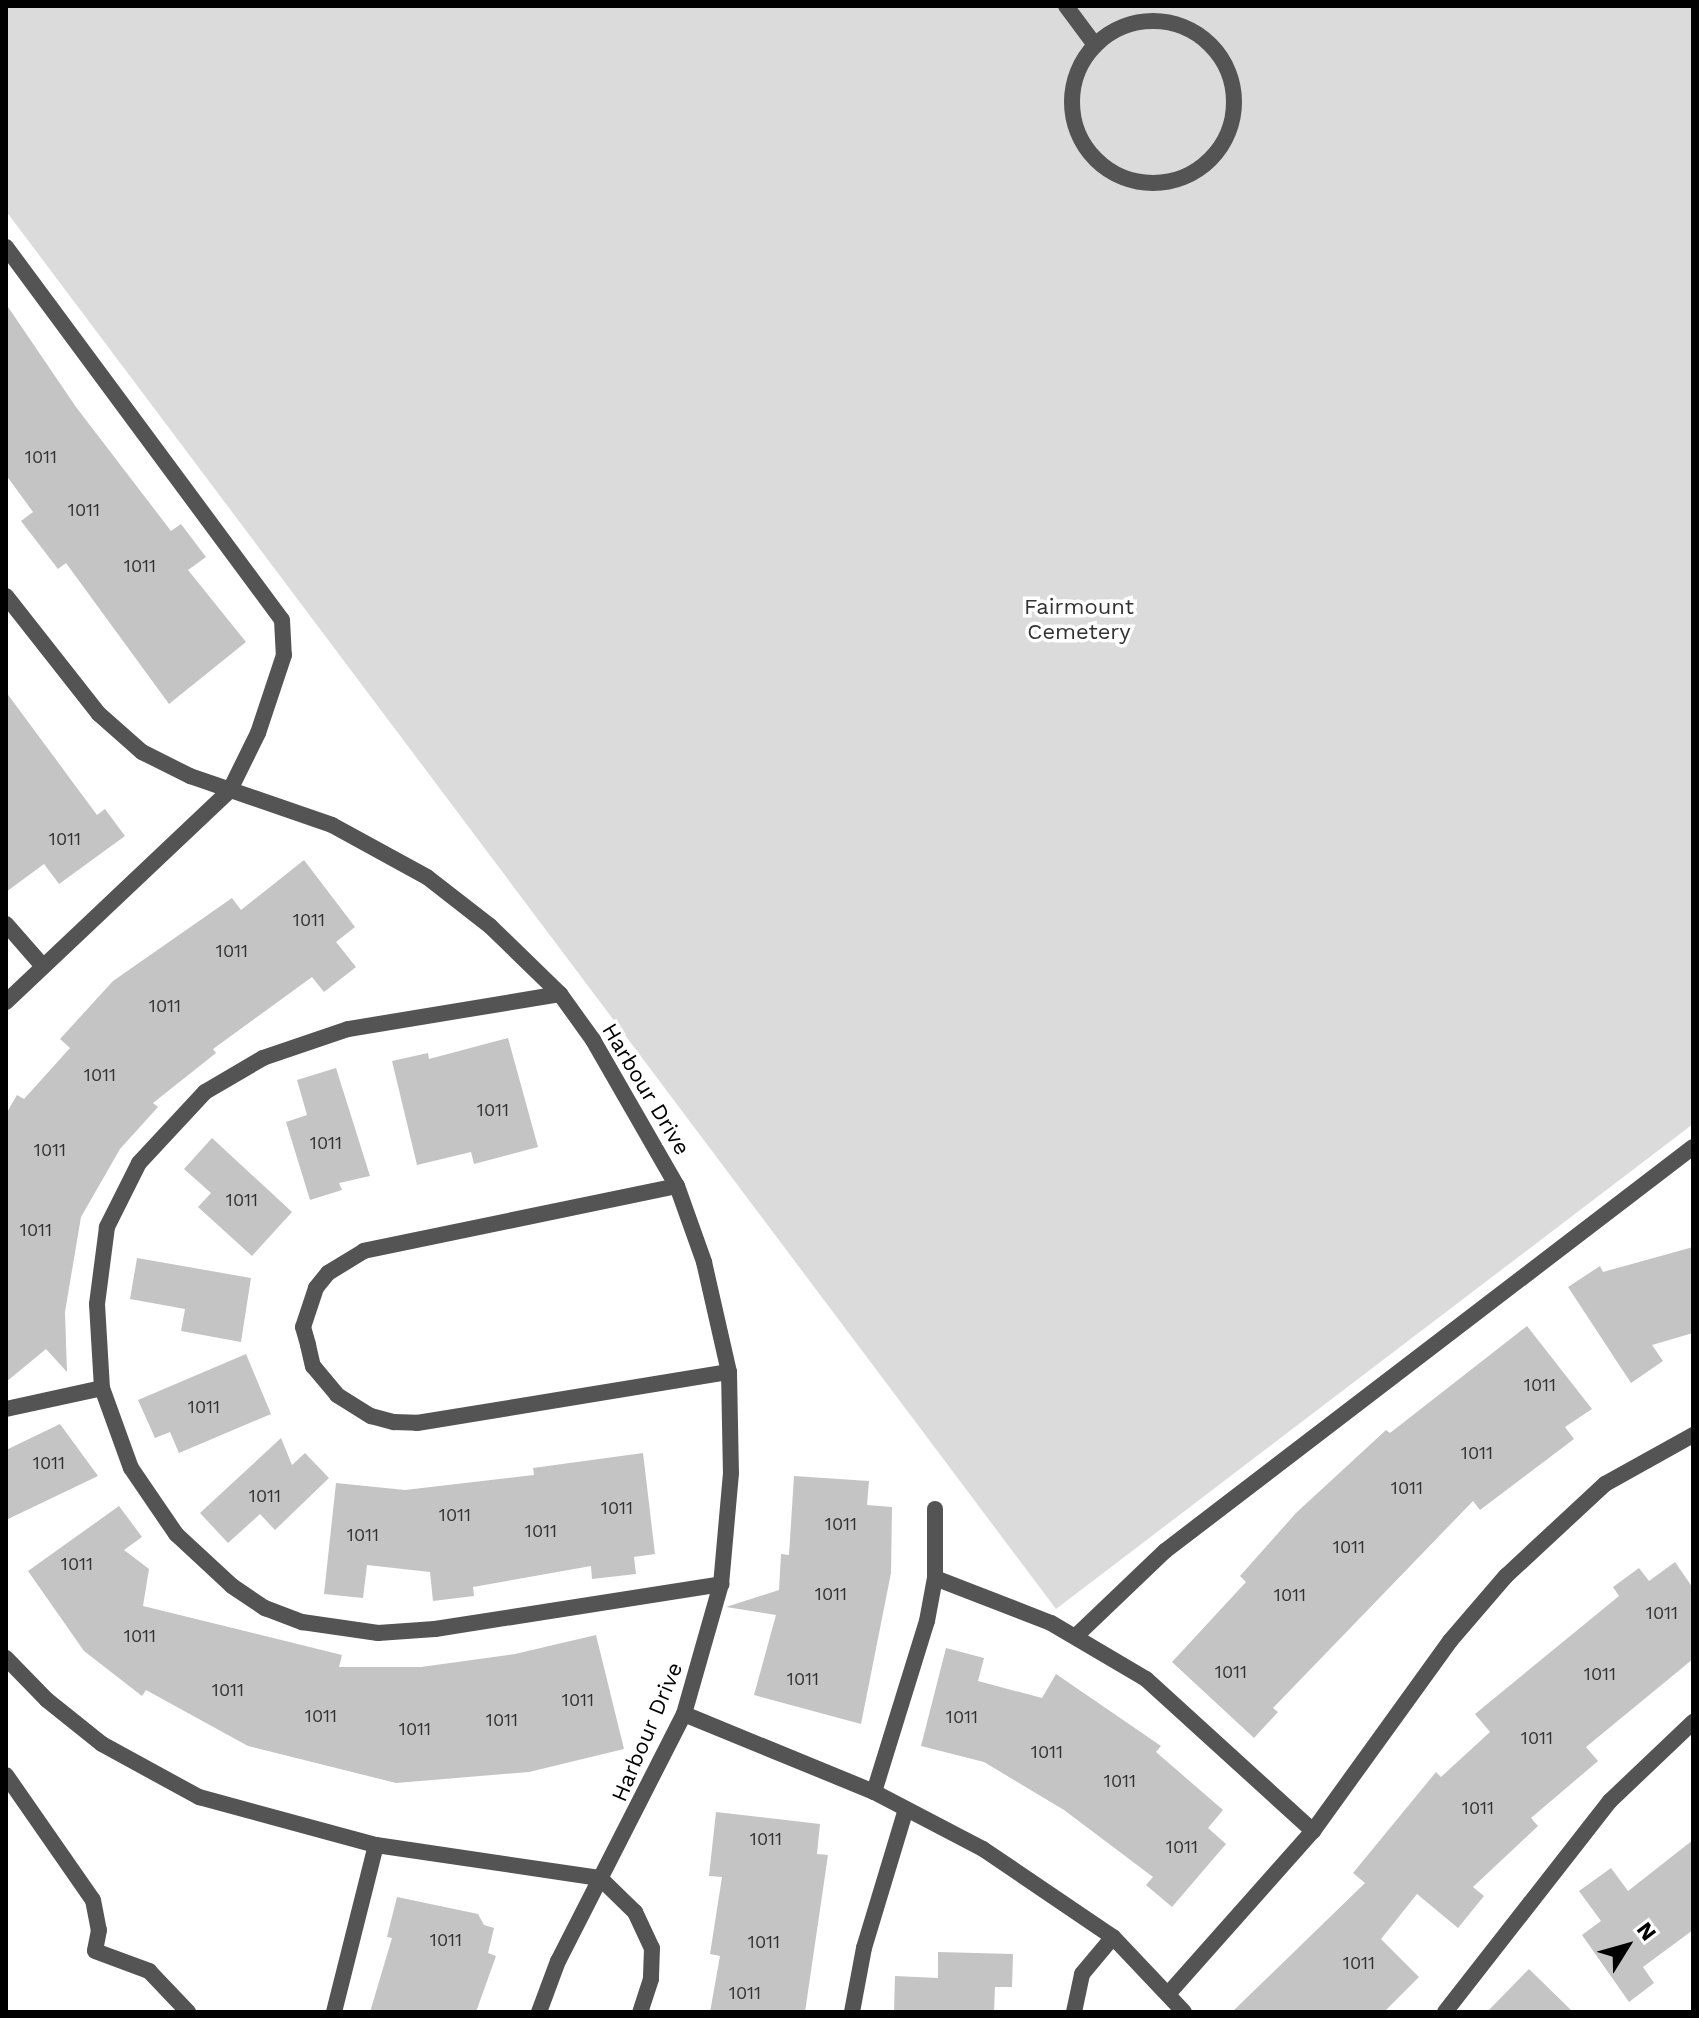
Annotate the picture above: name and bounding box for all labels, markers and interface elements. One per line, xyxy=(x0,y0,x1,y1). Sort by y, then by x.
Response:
house number: 1011 xyxy=(25,446,57,468)
house number: 1011 xyxy=(68,499,100,521)
house number: 1011 xyxy=(124,555,156,577)
park label: Fairmount Cemetery xyxy=(1024,593,1134,644)
house number: 1011 xyxy=(49,828,81,850)
house number: 1011 xyxy=(293,909,325,931)
house number: 1011 xyxy=(216,940,248,962)
house number: 1011 xyxy=(149,995,181,1017)
street label: Harbour Drive xyxy=(596,1018,696,1160)
house number: 1011 xyxy=(84,1064,116,1086)
house number: 1011 xyxy=(477,1099,509,1121)
house number: 1011 xyxy=(310,1132,342,1154)
house number: 1011 xyxy=(34,1139,66,1161)
house number: 1011 xyxy=(226,1189,258,1211)
house number: 1011 xyxy=(20,1219,52,1241)
house number: 1011 xyxy=(1524,1374,1556,1396)
house number: 1011 xyxy=(188,1396,220,1418)
house number: 1011 xyxy=(1461,1442,1493,1464)
house number: 1011 xyxy=(33,1452,65,1474)
house number: 1011 xyxy=(1391,1477,1423,1499)
house number: 1011 xyxy=(249,1485,281,1507)
house number: 1011 xyxy=(601,1497,633,1519)
house number: 1011 xyxy=(439,1504,471,1526)
house number: 1011 xyxy=(825,1513,857,1535)
house number: 1011 xyxy=(525,1520,557,1542)
house number: 1011 xyxy=(347,1524,379,1546)
house number: 1011 xyxy=(1333,1536,1365,1558)
house number: 1011 xyxy=(61,1553,93,1575)
house number: 1011 xyxy=(815,1583,847,1605)
house number: 1011 xyxy=(1274,1584,1306,1606)
house number: 1011 xyxy=(1646,1602,1678,1624)
house number: 1011 xyxy=(124,1625,156,1647)
street label: Harbour Drive xyxy=(606,1658,688,1806)
house number: 1011 xyxy=(1215,1661,1247,1683)
house number: 1011 xyxy=(1584,1663,1616,1685)
house number: 1011 xyxy=(787,1668,819,1690)
house number: 1011 xyxy=(212,1679,244,1701)
house number: 1011 xyxy=(562,1689,594,1711)
house number: 1011 xyxy=(305,1705,337,1727)
house number: 1011 xyxy=(946,1706,978,1728)
house number: 1011 xyxy=(486,1709,518,1731)
house number: 1011 xyxy=(399,1718,431,1740)
house number: 1011 xyxy=(1521,1727,1553,1749)
house number: 1011 xyxy=(1031,1741,1063,1763)
house number: 1011 xyxy=(1104,1770,1136,1792)
house number: 1011 xyxy=(1462,1797,1494,1819)
house number: 1011 xyxy=(750,1828,782,1850)
house number: 1011 xyxy=(1166,1836,1198,1858)
north arrow xyxy=(1587,1906,1667,1986)
text: N xyxy=(1632,1917,1661,1945)
house number: 1011 xyxy=(430,1929,462,1951)
house number: 1011 xyxy=(748,1931,780,1953)
house number: 1011 xyxy=(1343,1952,1375,1974)
house number: 1011 xyxy=(729,1982,761,2004)

